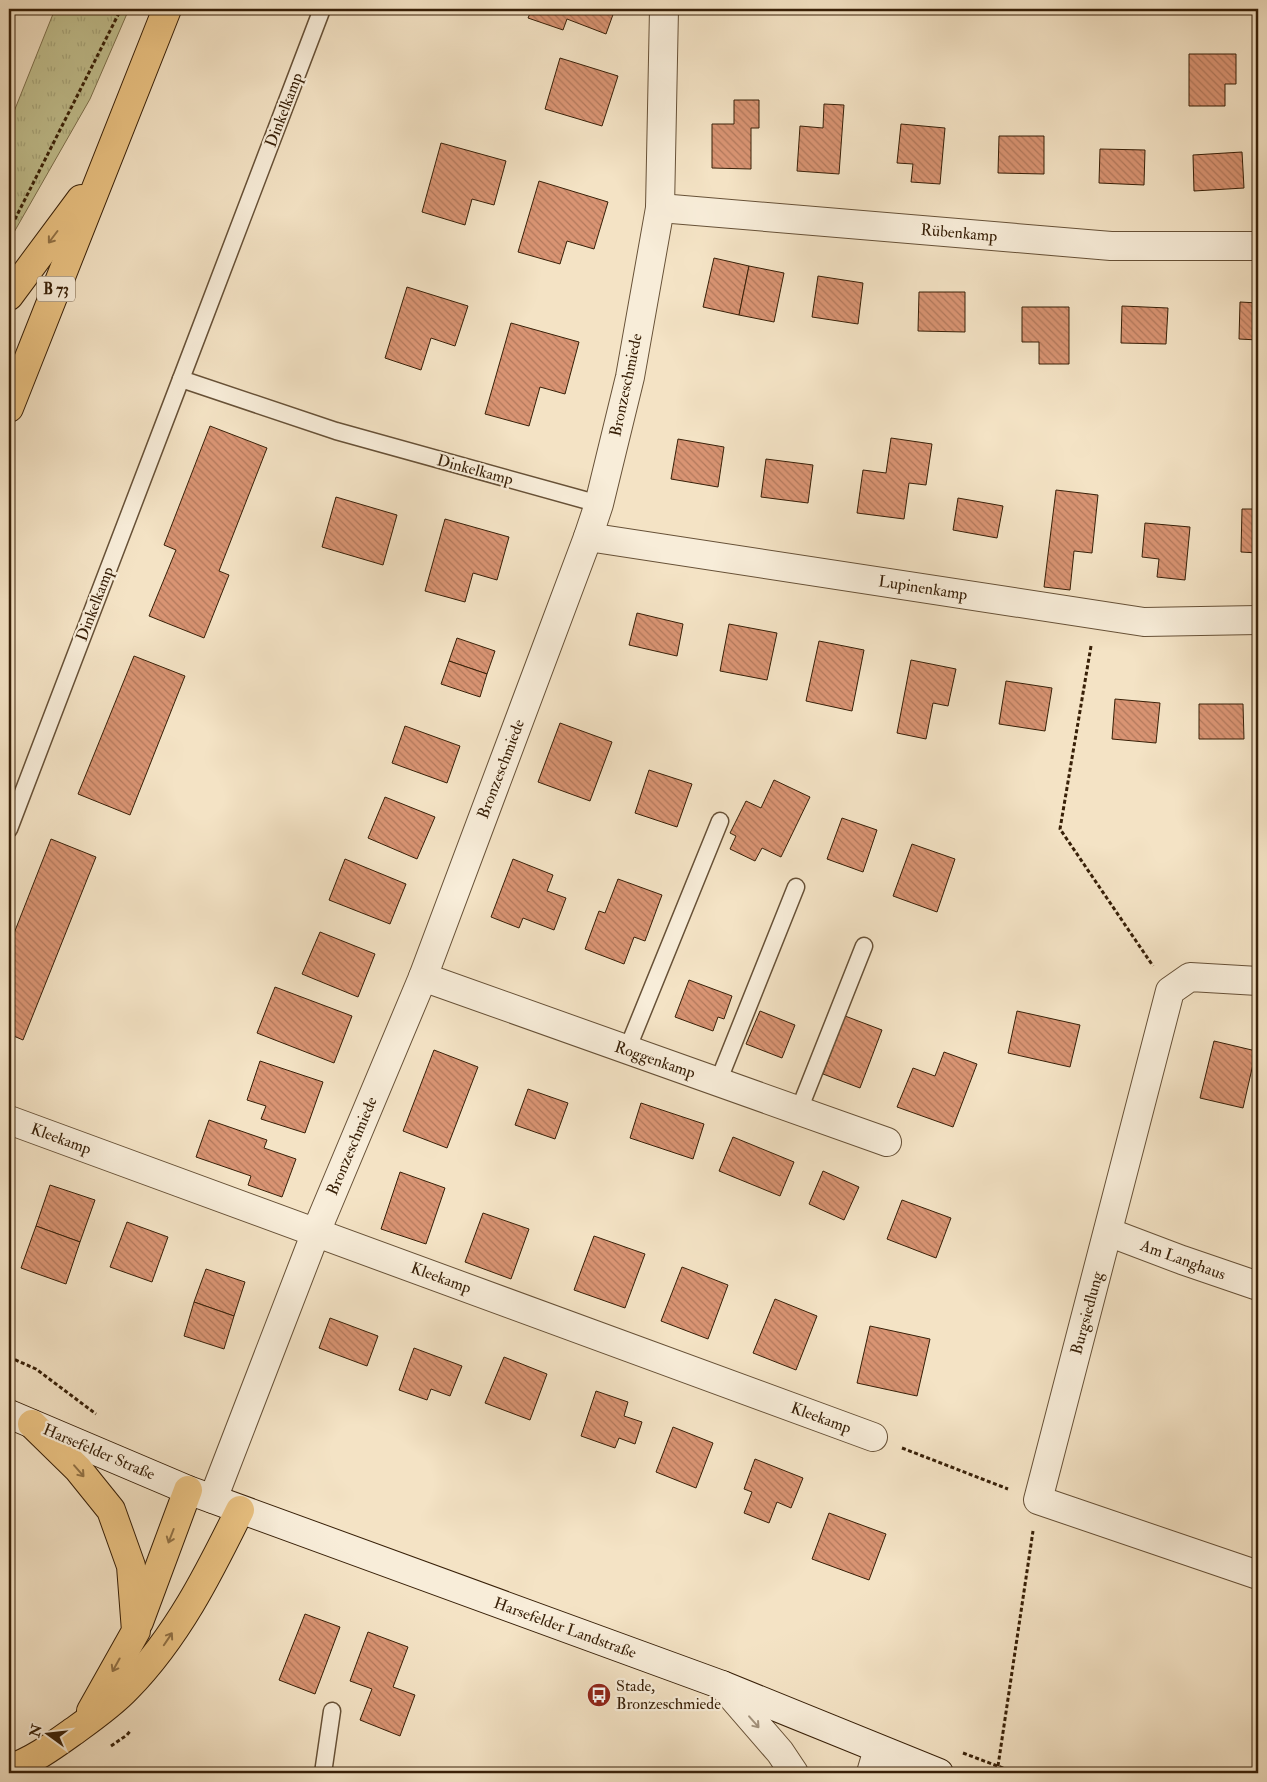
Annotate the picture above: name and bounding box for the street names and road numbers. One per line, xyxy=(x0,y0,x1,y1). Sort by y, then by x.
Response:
street label: Dinkelkamp xyxy=(261,70,308,150)
street label: Rübenkamp xyxy=(920,220,998,247)
road number: B 73 xyxy=(37,276,75,302)
street label: Bronzeschmiede xyxy=(605,331,647,438)
street label: Dinkelkamp xyxy=(434,450,515,491)
street label: Dinkelkamp xyxy=(72,564,119,644)
street label: Lupinenkamp xyxy=(877,571,969,606)
street label: Bronzeschmiede xyxy=(473,716,529,822)
street label: Roggenkamp xyxy=(612,1037,698,1084)
street label: Bronzeschmiede xyxy=(322,1094,382,1198)
street label: Kleekamp xyxy=(28,1119,94,1160)
street label: Am Langhaus xyxy=(1137,1235,1228,1285)
street label: Kleekamp xyxy=(408,1258,474,1299)
street label: Burgsiedlung xyxy=(1066,1268,1108,1357)
street label: Kleekamp xyxy=(788,1398,854,1439)
street label: Harsefelder Straße xyxy=(40,1419,158,1485)
street label: Harsefelder Landstraße xyxy=(491,1593,639,1663)

